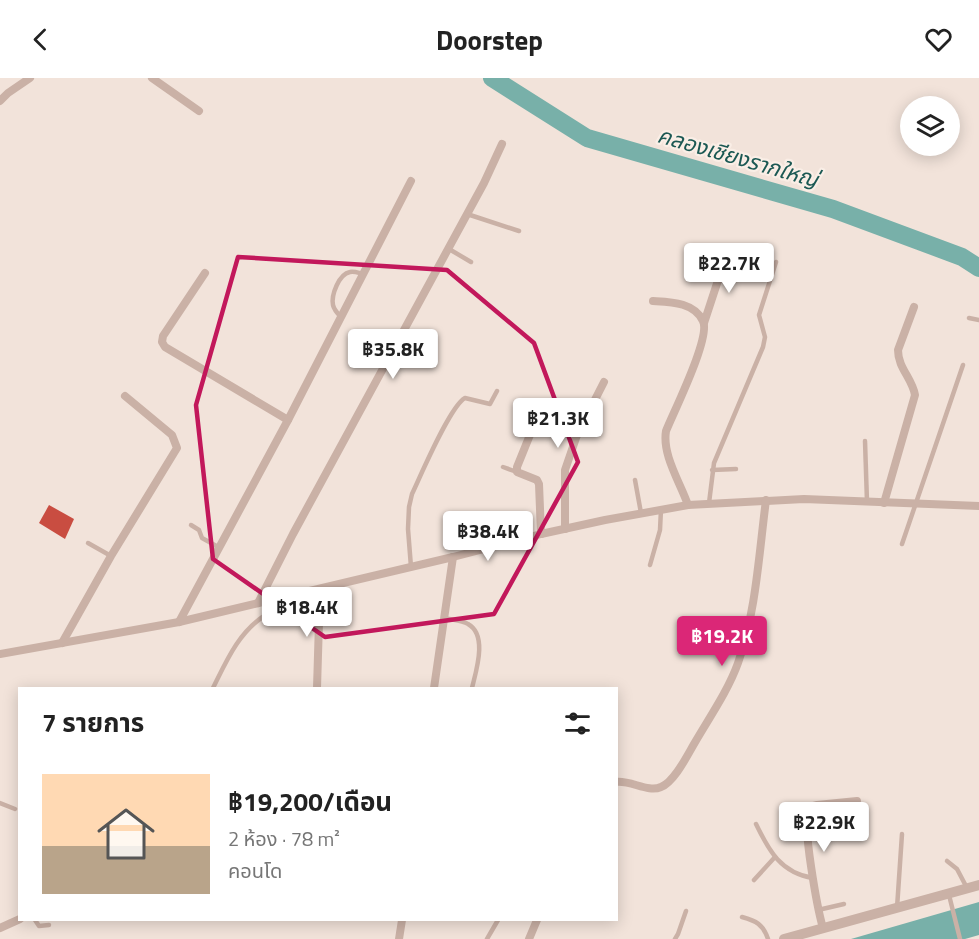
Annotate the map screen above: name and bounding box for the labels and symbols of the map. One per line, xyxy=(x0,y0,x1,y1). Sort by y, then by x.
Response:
water label: คลองเชียงรากใหญ่ xyxy=(654,118,825,197)
pin: ฿22.7K xyxy=(680,243,778,294)
pin: ฿35.8K xyxy=(344,329,442,380)
pin: ฿21.3K xyxy=(509,398,607,449)
pin: ฿38.4K xyxy=(439,511,537,562)
pin: ฿18.4K xyxy=(258,587,356,638)
pin: ฿19.2K xyxy=(673,616,771,667)
pin: ฿22.9K xyxy=(775,802,873,853)

